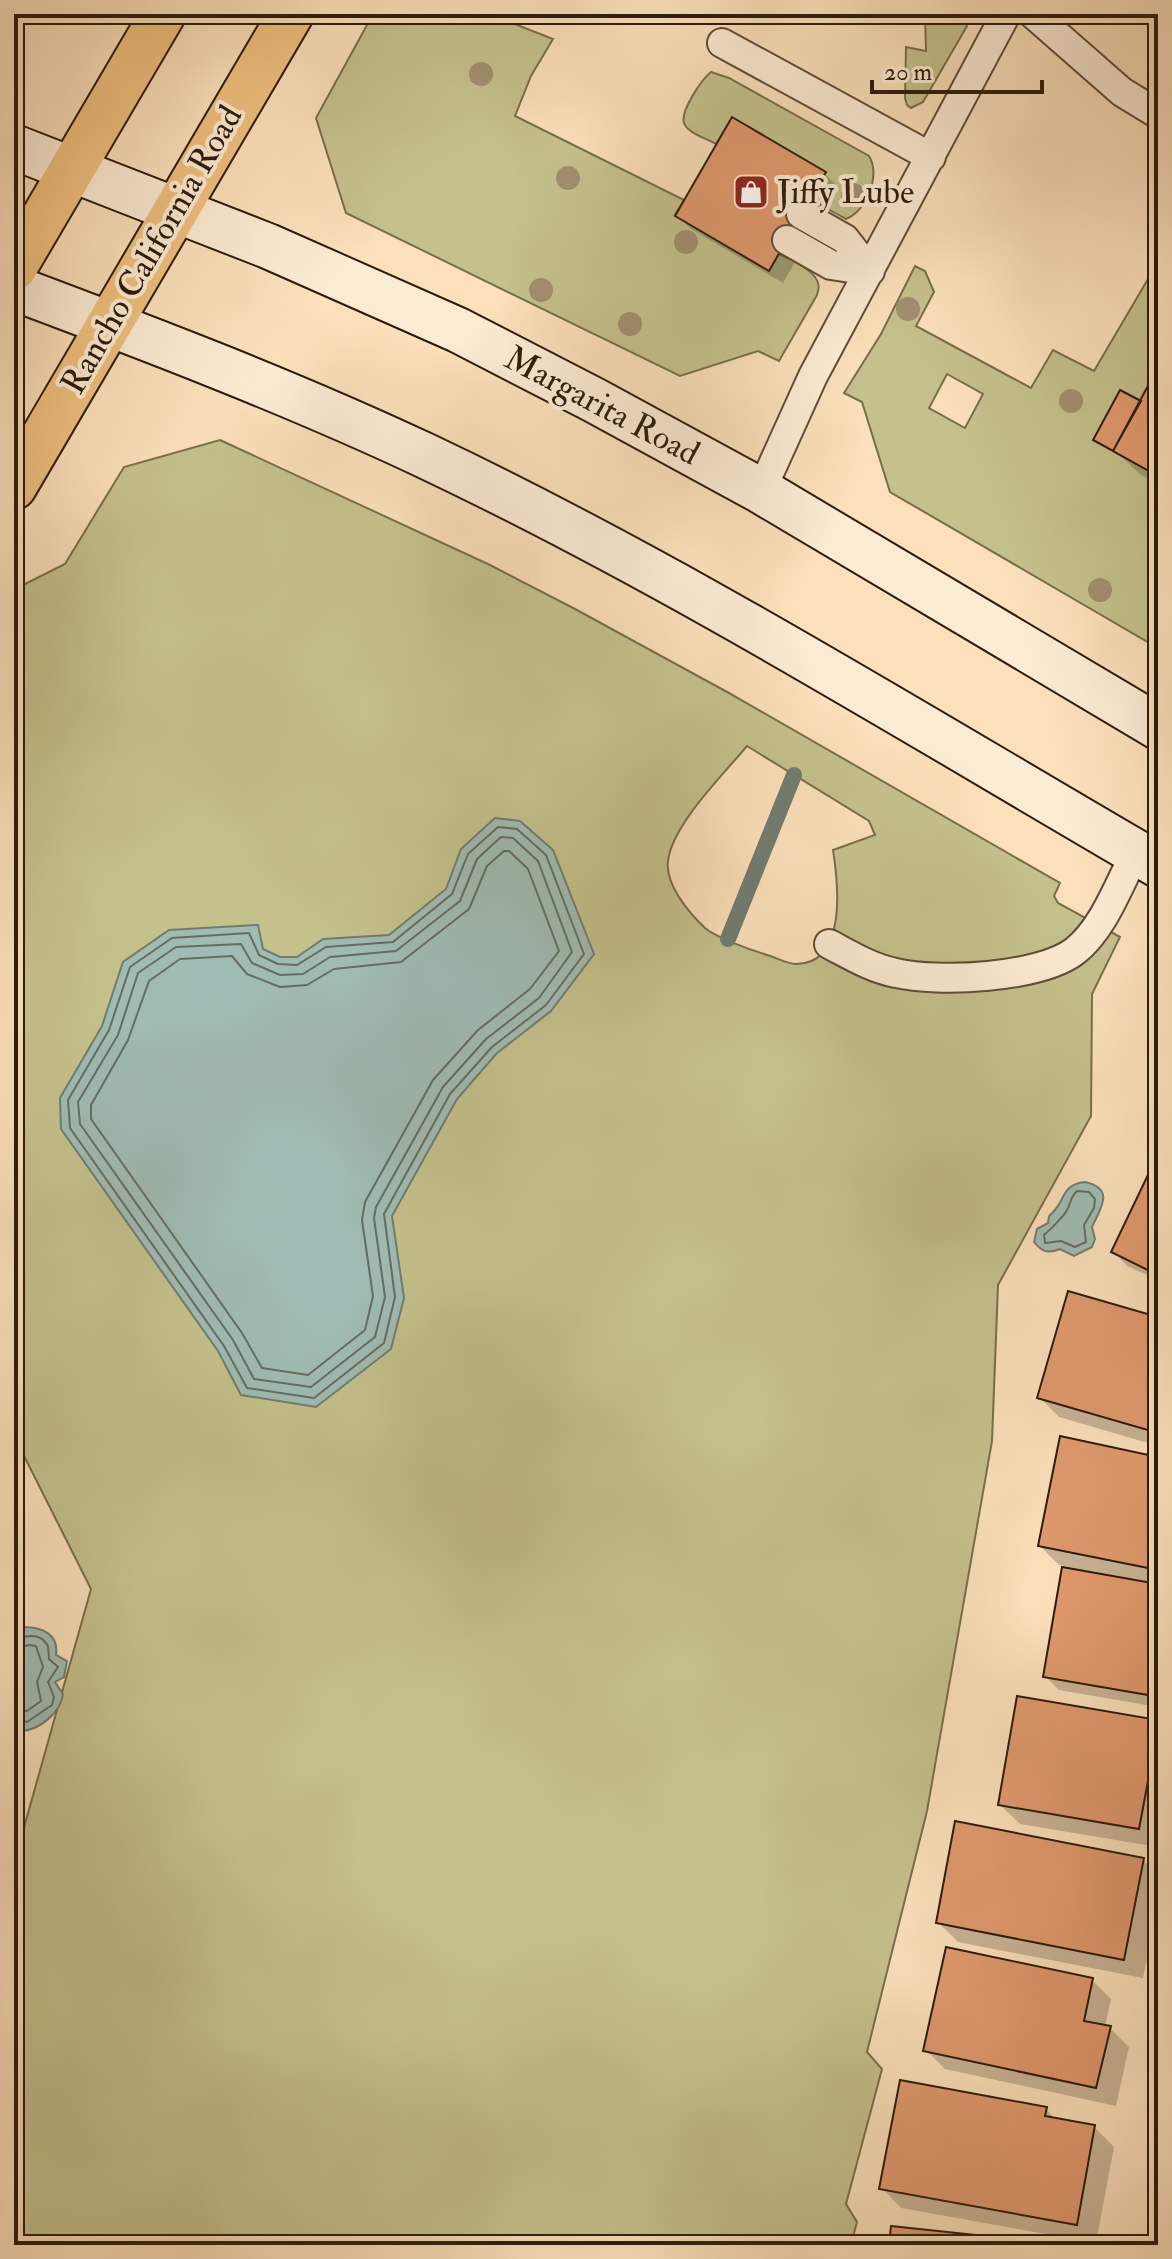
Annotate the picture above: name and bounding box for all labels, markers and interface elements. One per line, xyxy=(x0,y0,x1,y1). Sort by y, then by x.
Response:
scale bar xyxy=(872,44,1042,94)
text: 20 m xyxy=(884,57,933,88)
street label: Rancho California Road xyxy=(52,98,252,402)
place label: Jiffy Lube xyxy=(776,171,914,214)
shop icon: Jiffy Lube xyxy=(732,173,770,211)
street label: Margarita Road xyxy=(497,337,707,475)

